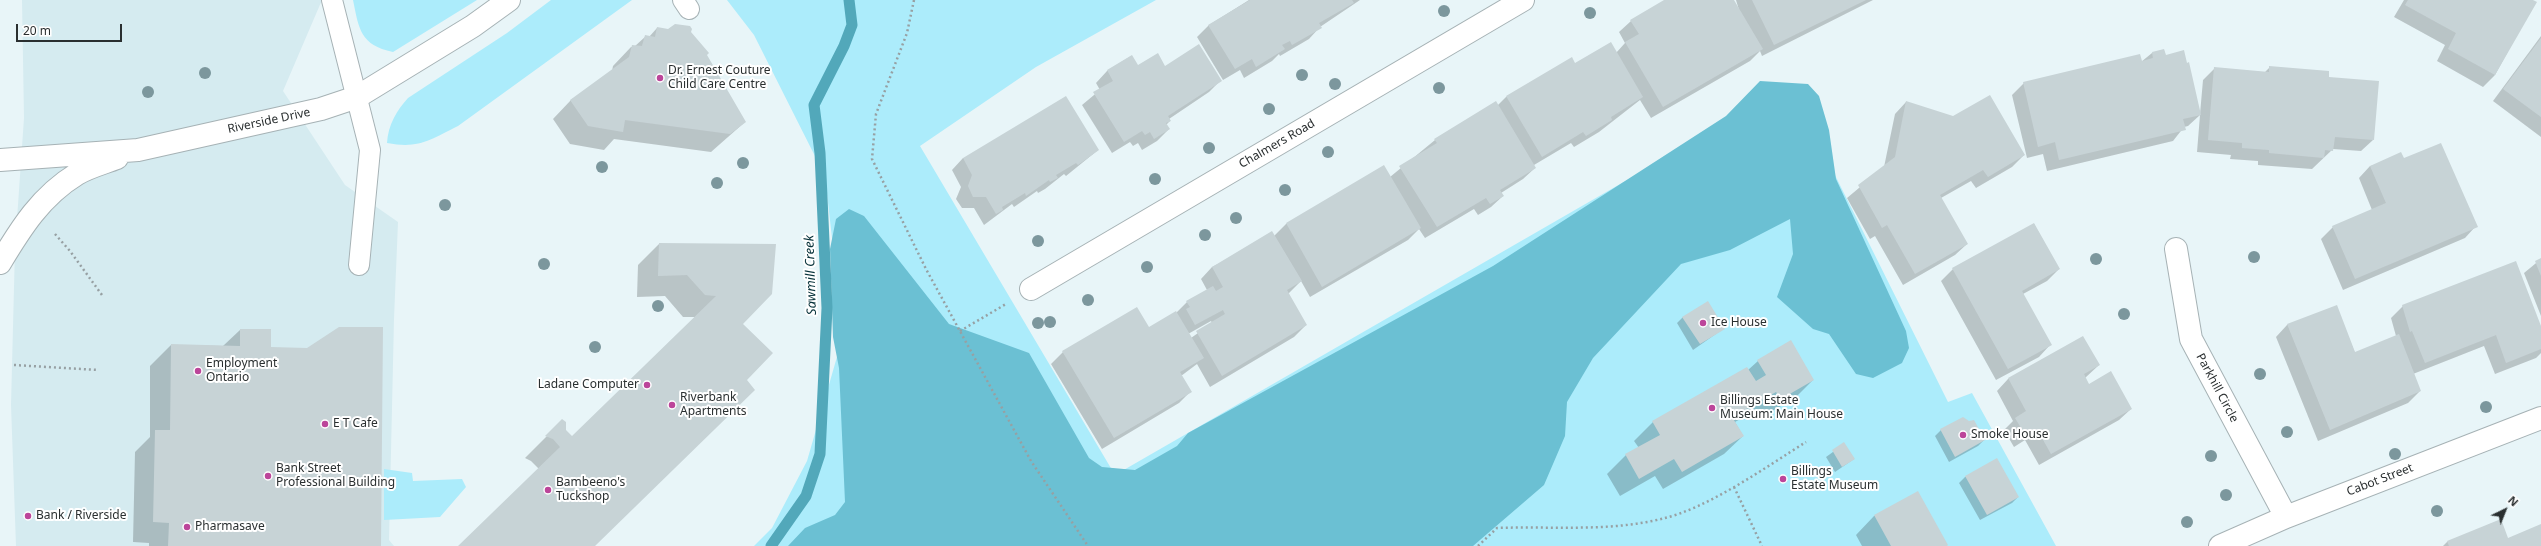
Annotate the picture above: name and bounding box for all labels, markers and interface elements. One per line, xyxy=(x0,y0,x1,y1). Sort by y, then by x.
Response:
scale bar xyxy=(18,16,124,42)
text: 20 m xyxy=(23,22,51,39)
place label: Dr. Ernest Couture Child Care Centre xyxy=(668,64,771,92)
marker: Dr. Ernest Couture Child Care Centre xyxy=(655,73,665,83)
street label: Riverside Drive xyxy=(226,105,312,137)
street label: Chalmers Road xyxy=(1236,116,1318,172)
water label: Sawmill Creek xyxy=(802,235,820,315)
place label: Ice House xyxy=(1711,316,1767,330)
marker: Ice House xyxy=(1698,318,1708,328)
street label: Parkhill Circle xyxy=(2193,351,2241,425)
place label: Employment Ontario xyxy=(206,357,277,385)
marker: Employment Ontario xyxy=(193,366,203,376)
place label: Ladane Computer xyxy=(538,378,639,392)
marker: Ladane Computer xyxy=(642,380,652,390)
place label: Riverbank Apartments xyxy=(680,391,747,419)
place label: Billings Estate Museum: Main House xyxy=(1720,394,1843,422)
marker: Riverbank Apartments xyxy=(667,400,677,410)
marker: Billings Estate Museum: Main House xyxy=(1707,403,1717,413)
place label: E T Cafe xyxy=(333,417,378,431)
marker: E T Cafe xyxy=(320,419,330,429)
place label: Smoke House xyxy=(1971,428,2048,442)
marker: Smoke House xyxy=(1958,430,1968,440)
street label: Cabot Street xyxy=(2345,461,2415,499)
place label: Bank Street Professional Building xyxy=(276,462,395,490)
place label: Billings Estate Museum xyxy=(1791,465,1878,493)
marker: Bank Street Professional Building xyxy=(263,471,273,481)
marker: Billings Estate Museum xyxy=(1778,474,1788,484)
place label: Bambeeno's Tuckshop xyxy=(556,476,625,504)
marker: Bambeeno's Tuckshop xyxy=(543,485,553,495)
north arrow xyxy=(2485,490,2525,530)
text: N xyxy=(2505,492,2522,509)
place label: Bank / Riverside xyxy=(36,509,126,523)
marker: Bank / Riverside xyxy=(23,511,33,521)
place label: Pharmasave xyxy=(195,520,265,534)
marker: Pharmasave xyxy=(182,522,192,532)

